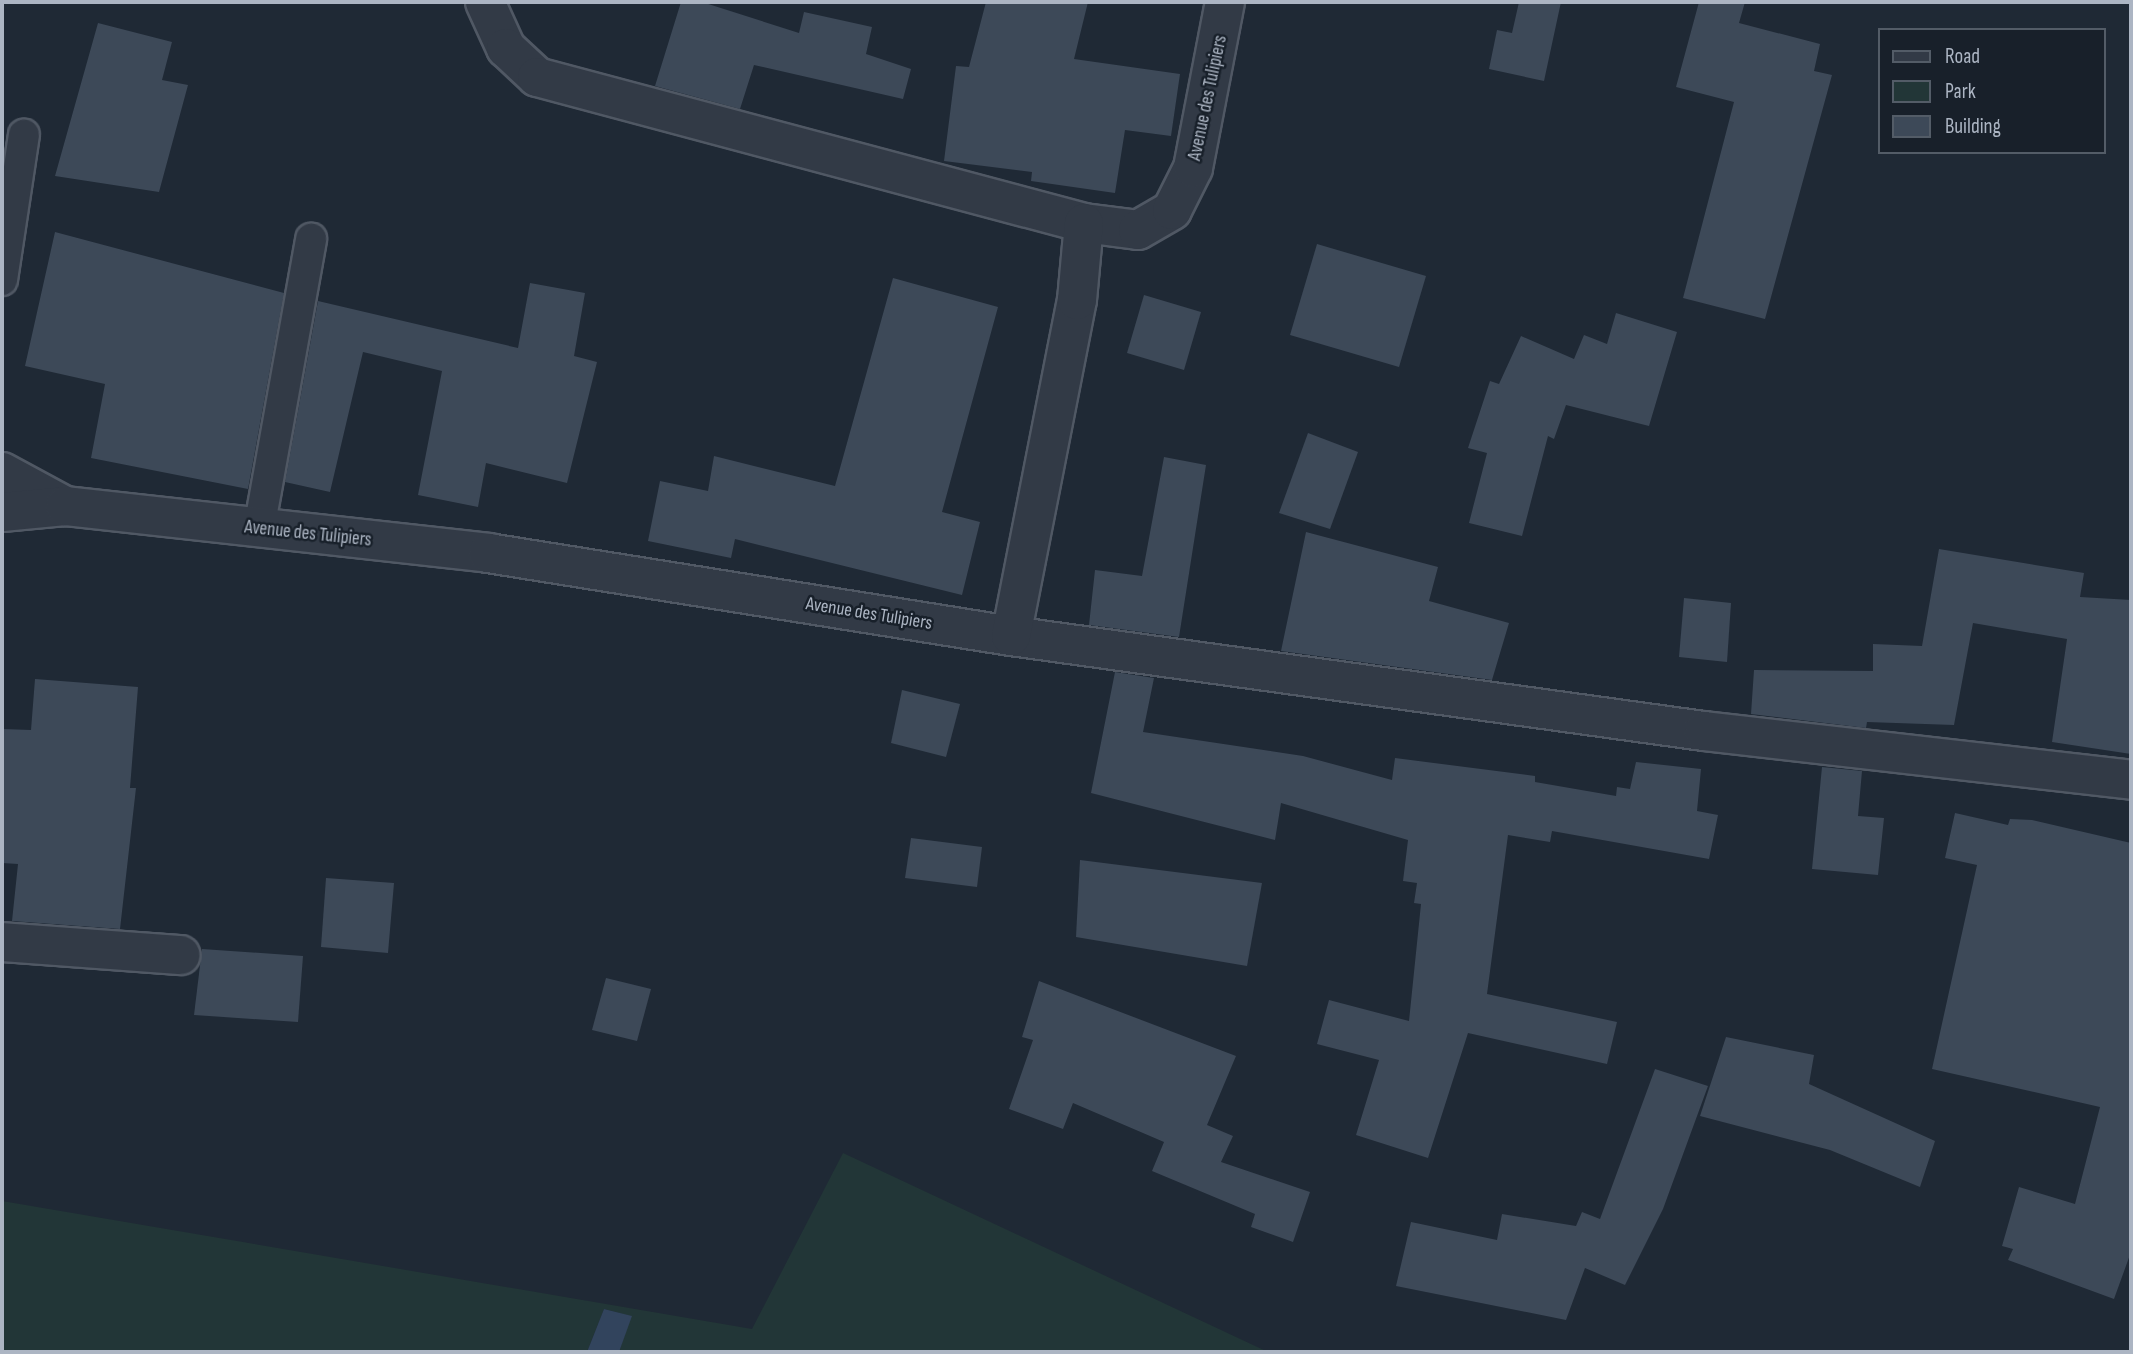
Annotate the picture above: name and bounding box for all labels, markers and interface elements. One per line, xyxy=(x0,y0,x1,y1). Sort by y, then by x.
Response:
legend xyxy=(1878,28,2105,154)
street label: Avenue des Tulipiers xyxy=(1184,33,1232,163)
text: Road xyxy=(1945,44,1980,69)
text: Park xyxy=(1945,79,1976,104)
text: Building xyxy=(1945,114,2001,139)
street label: Avenue des Tulipiers xyxy=(243,516,373,552)
street label: Avenue des Tulipiers xyxy=(804,593,934,635)

